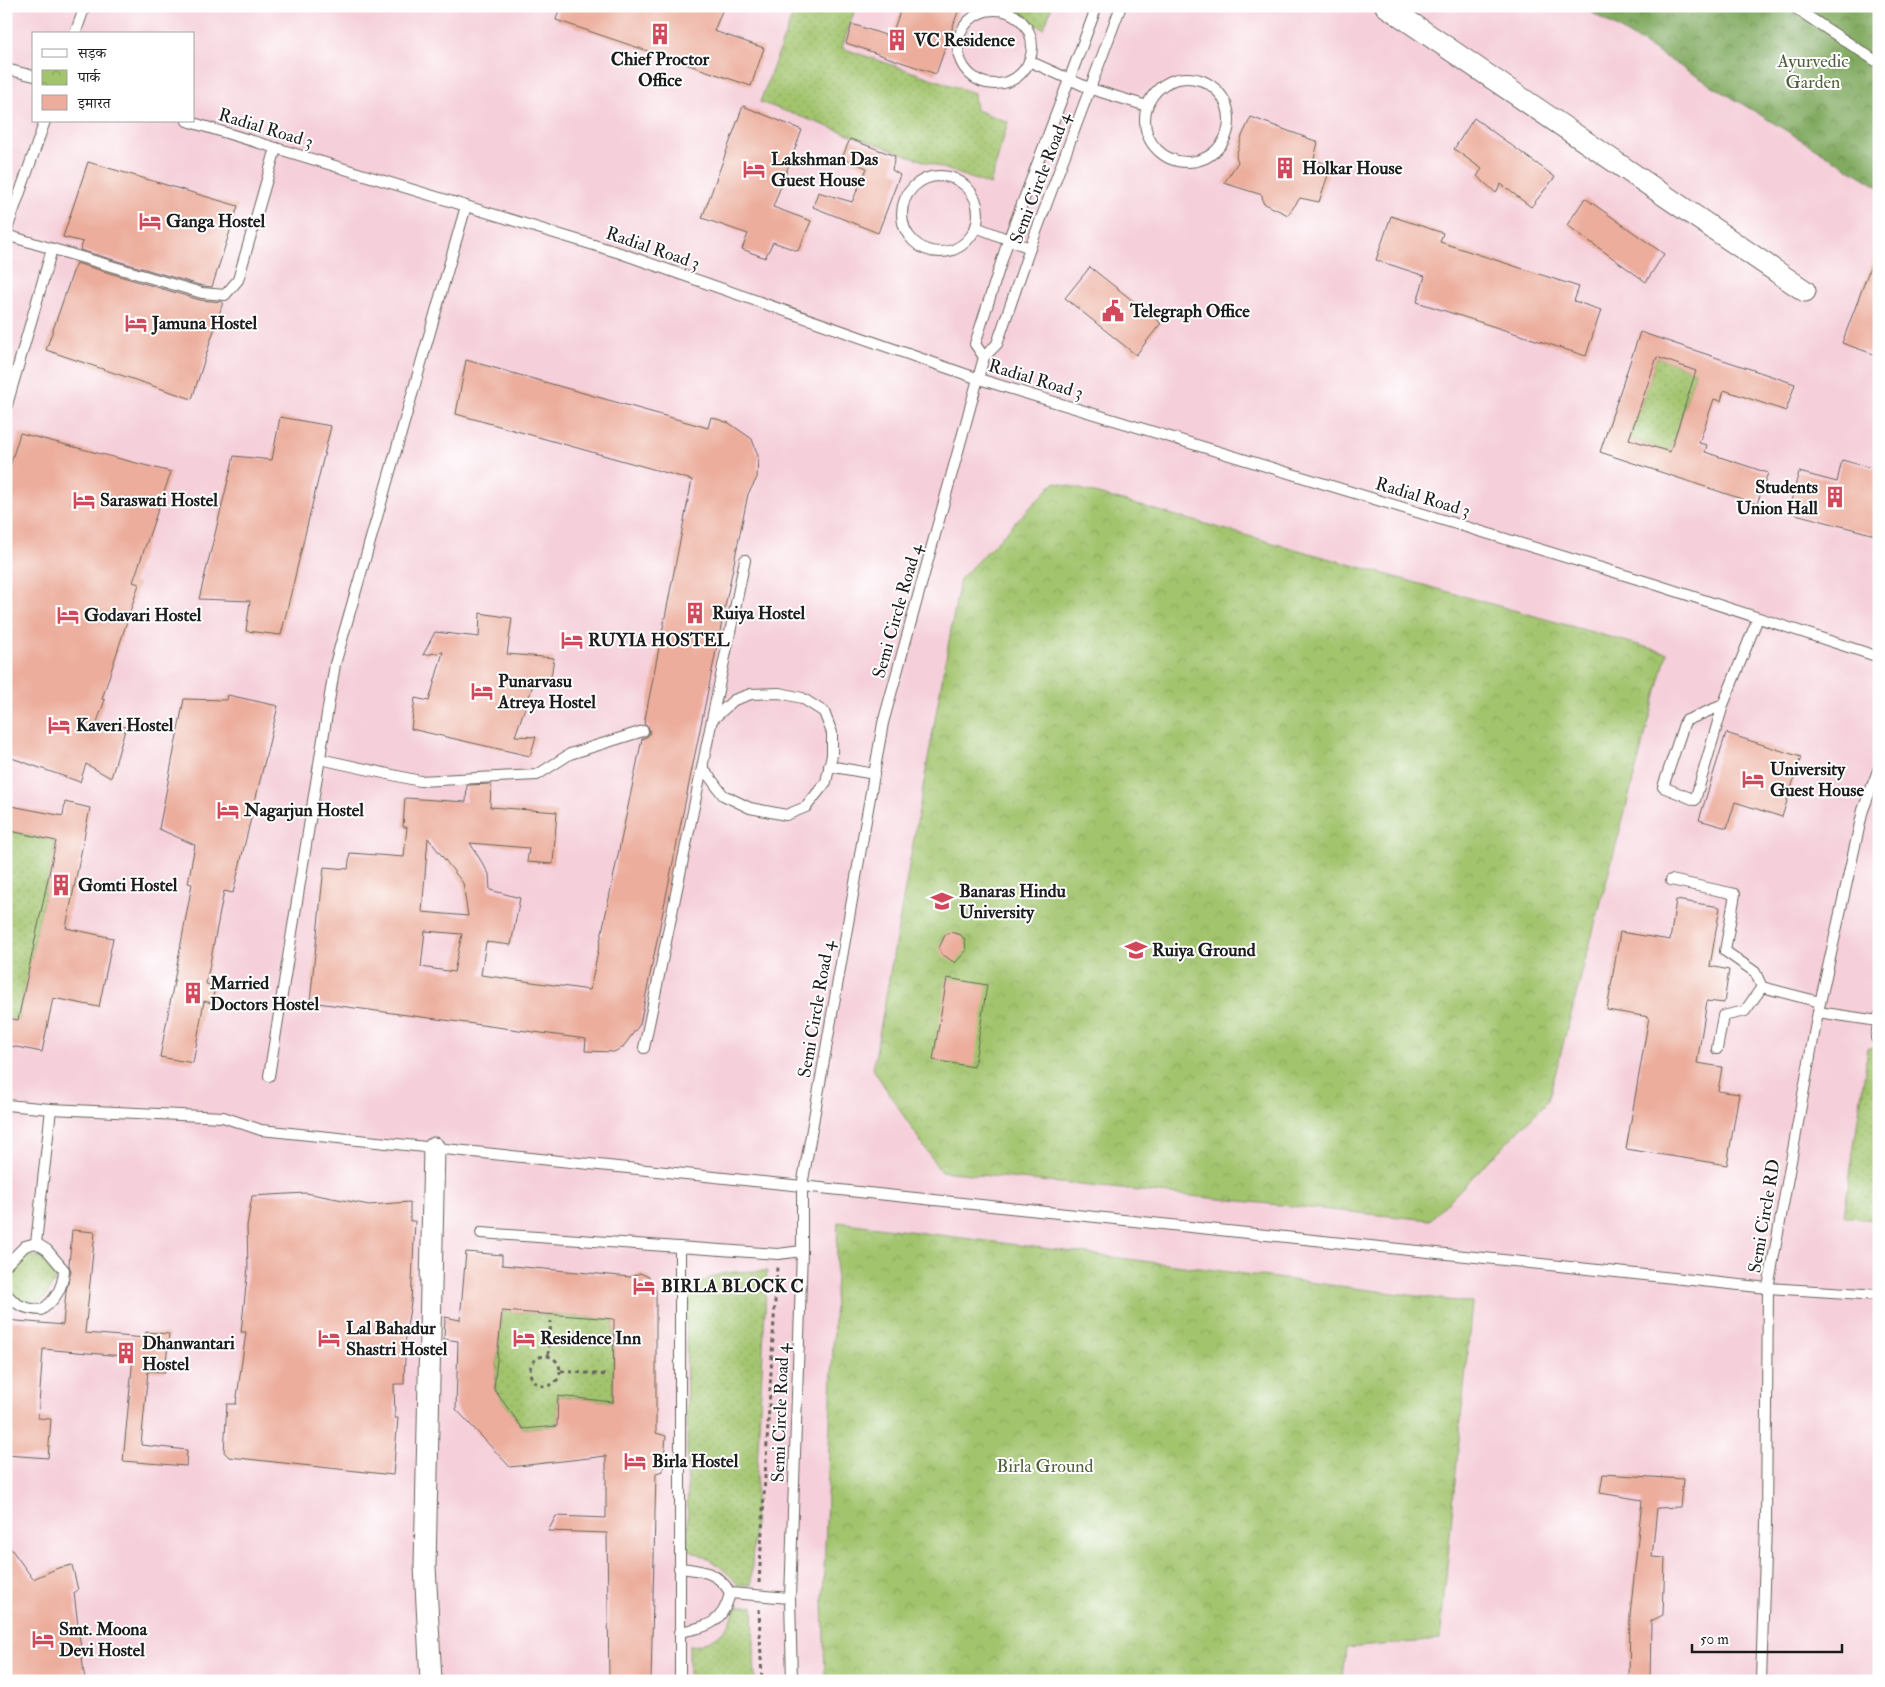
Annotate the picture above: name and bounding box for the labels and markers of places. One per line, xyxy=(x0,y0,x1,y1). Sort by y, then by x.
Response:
building icon: Chief Proctor Office xyxy=(647,21,673,47)
building icon: VC Residence xyxy=(884,27,910,53)
place label: VC Residence xyxy=(913,29,1015,52)
place label: Chief Proctor Office xyxy=(611,48,710,92)
place label: Lakshman Das Guest House xyxy=(771,148,878,192)
building icon: Holkar House xyxy=(1272,155,1298,181)
hotel icon: Lakshman Das Guest House xyxy=(741,156,767,182)
place label: Holkar House xyxy=(1302,157,1403,180)
hotel icon: Ganga Hostel xyxy=(137,208,163,234)
place label: Ganga Hostel xyxy=(166,210,266,233)
public building icon: Telegraph Office xyxy=(1100,298,1126,324)
place label: Telegraph Office xyxy=(1129,300,1250,323)
hotel icon: Jamuna Hostel xyxy=(123,310,149,336)
place label: Jamuna Hostel xyxy=(151,312,258,335)
place label: Students Union Hall xyxy=(1736,476,1818,520)
building icon: Students Union Hall xyxy=(1822,484,1848,510)
hotel icon: Saraswati Hostel xyxy=(71,487,97,513)
place label: Saraswati Hostel xyxy=(100,489,218,512)
building icon: Ruiya Hostel xyxy=(682,600,708,626)
hotel icon: Godavari Hostel xyxy=(55,602,81,628)
place label: Ruiya Hostel xyxy=(712,602,805,625)
place label: Godavari Hostel xyxy=(84,604,202,627)
hotel icon: RUYIA HOSTEL xyxy=(559,627,585,653)
place label: RUYIA HOSTEL xyxy=(588,629,730,652)
place label: Punarvasu Atreya Hostel xyxy=(497,670,596,714)
hotel icon: Punarvasu Atreya Hostel xyxy=(469,678,495,704)
hotel icon: Kaveri Hostel xyxy=(46,712,72,738)
place label: Kaveri Hostel xyxy=(76,714,174,737)
place label: University Guest House xyxy=(1770,758,1864,802)
hotel icon: University Guest House xyxy=(1740,766,1766,792)
hotel icon: Nagarjun Hostel xyxy=(215,797,241,823)
place label: Nagarjun Hostel xyxy=(243,799,364,822)
building icon: Gomti Hostel xyxy=(48,872,74,898)
place label: Gomti Hostel xyxy=(78,874,178,897)
place label: Banaras Hindu University xyxy=(959,880,1067,924)
school or university icon: Banaras Hindu University xyxy=(929,888,955,914)
school or university icon: Ruiya Ground xyxy=(1123,937,1149,963)
place label: Ruiya Ground xyxy=(1152,939,1256,962)
place label: Married Doctors Hostel xyxy=(209,972,319,1016)
building icon: Married Doctors Hostel xyxy=(180,980,206,1006)
hotel icon: BIRLA BLOCK C xyxy=(631,1273,657,1299)
place label: BIRLA BLOCK C xyxy=(661,1275,804,1298)
place label: Lal Bahadur Shastri Hostel xyxy=(346,1317,448,1361)
hotel icon: Lal Bahadur Shastri Hostel xyxy=(316,1325,342,1351)
hotel icon: Residence Inn xyxy=(511,1325,537,1351)
place label: Residence Inn xyxy=(540,1327,642,1350)
place label: Dhanwantari Hostel xyxy=(142,1332,235,1376)
building icon: Dhanwantari Hostel xyxy=(113,1340,139,1366)
hotel icon: Birla Hostel xyxy=(622,1448,648,1474)
place label: Birla Hostel xyxy=(652,1450,739,1473)
place label: Smt. Moona Devi Hostel xyxy=(59,1618,148,1662)
hotel icon: Smt. Moona Devi Hostel xyxy=(30,1626,56,1652)

